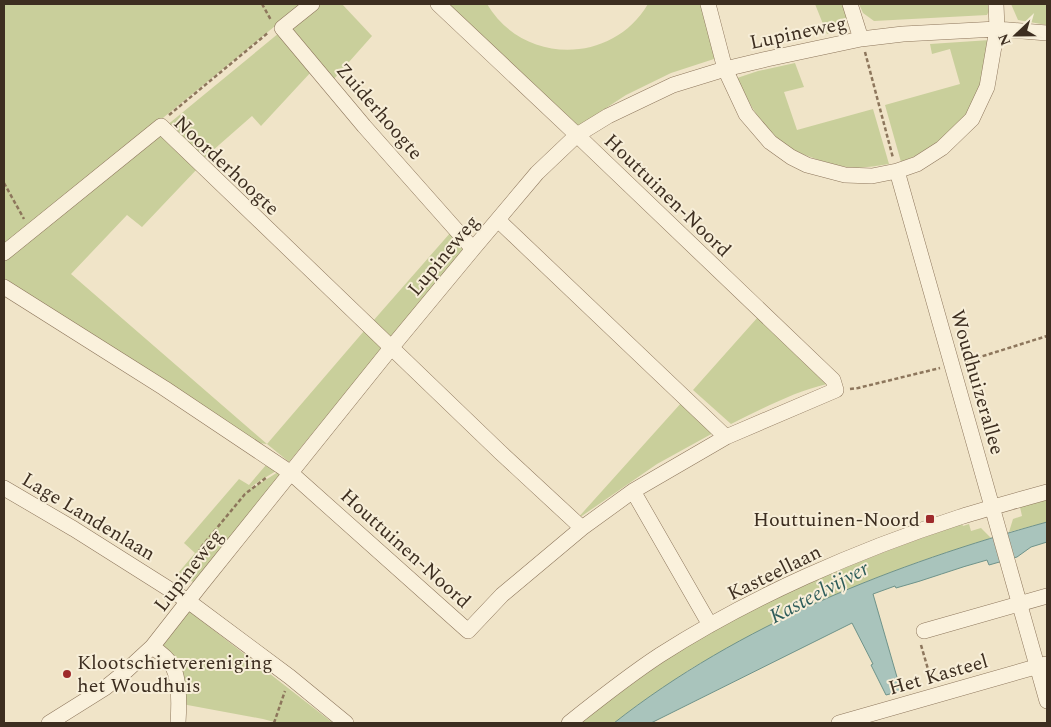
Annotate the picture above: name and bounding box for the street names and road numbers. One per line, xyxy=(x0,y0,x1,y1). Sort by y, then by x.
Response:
street label: Lupineweg xyxy=(747,8,849,58)
street label: Zuiderhoogte xyxy=(328,56,430,167)
street label: Noorderhoogte xyxy=(167,109,286,223)
street label: Houttuinen-Noord xyxy=(597,127,738,265)
street label: Lupineweg xyxy=(401,208,487,303)
street label: Woudhuizerallee xyxy=(942,306,1012,458)
street label: Lage Landenlaan xyxy=(16,465,161,569)
street label: Houttuinen-Noord xyxy=(333,482,477,616)
street label: Lupineweg xyxy=(147,523,231,619)
street label: Kasteellaan xyxy=(722,537,827,609)
street label: Het Kasteel xyxy=(885,646,992,704)

